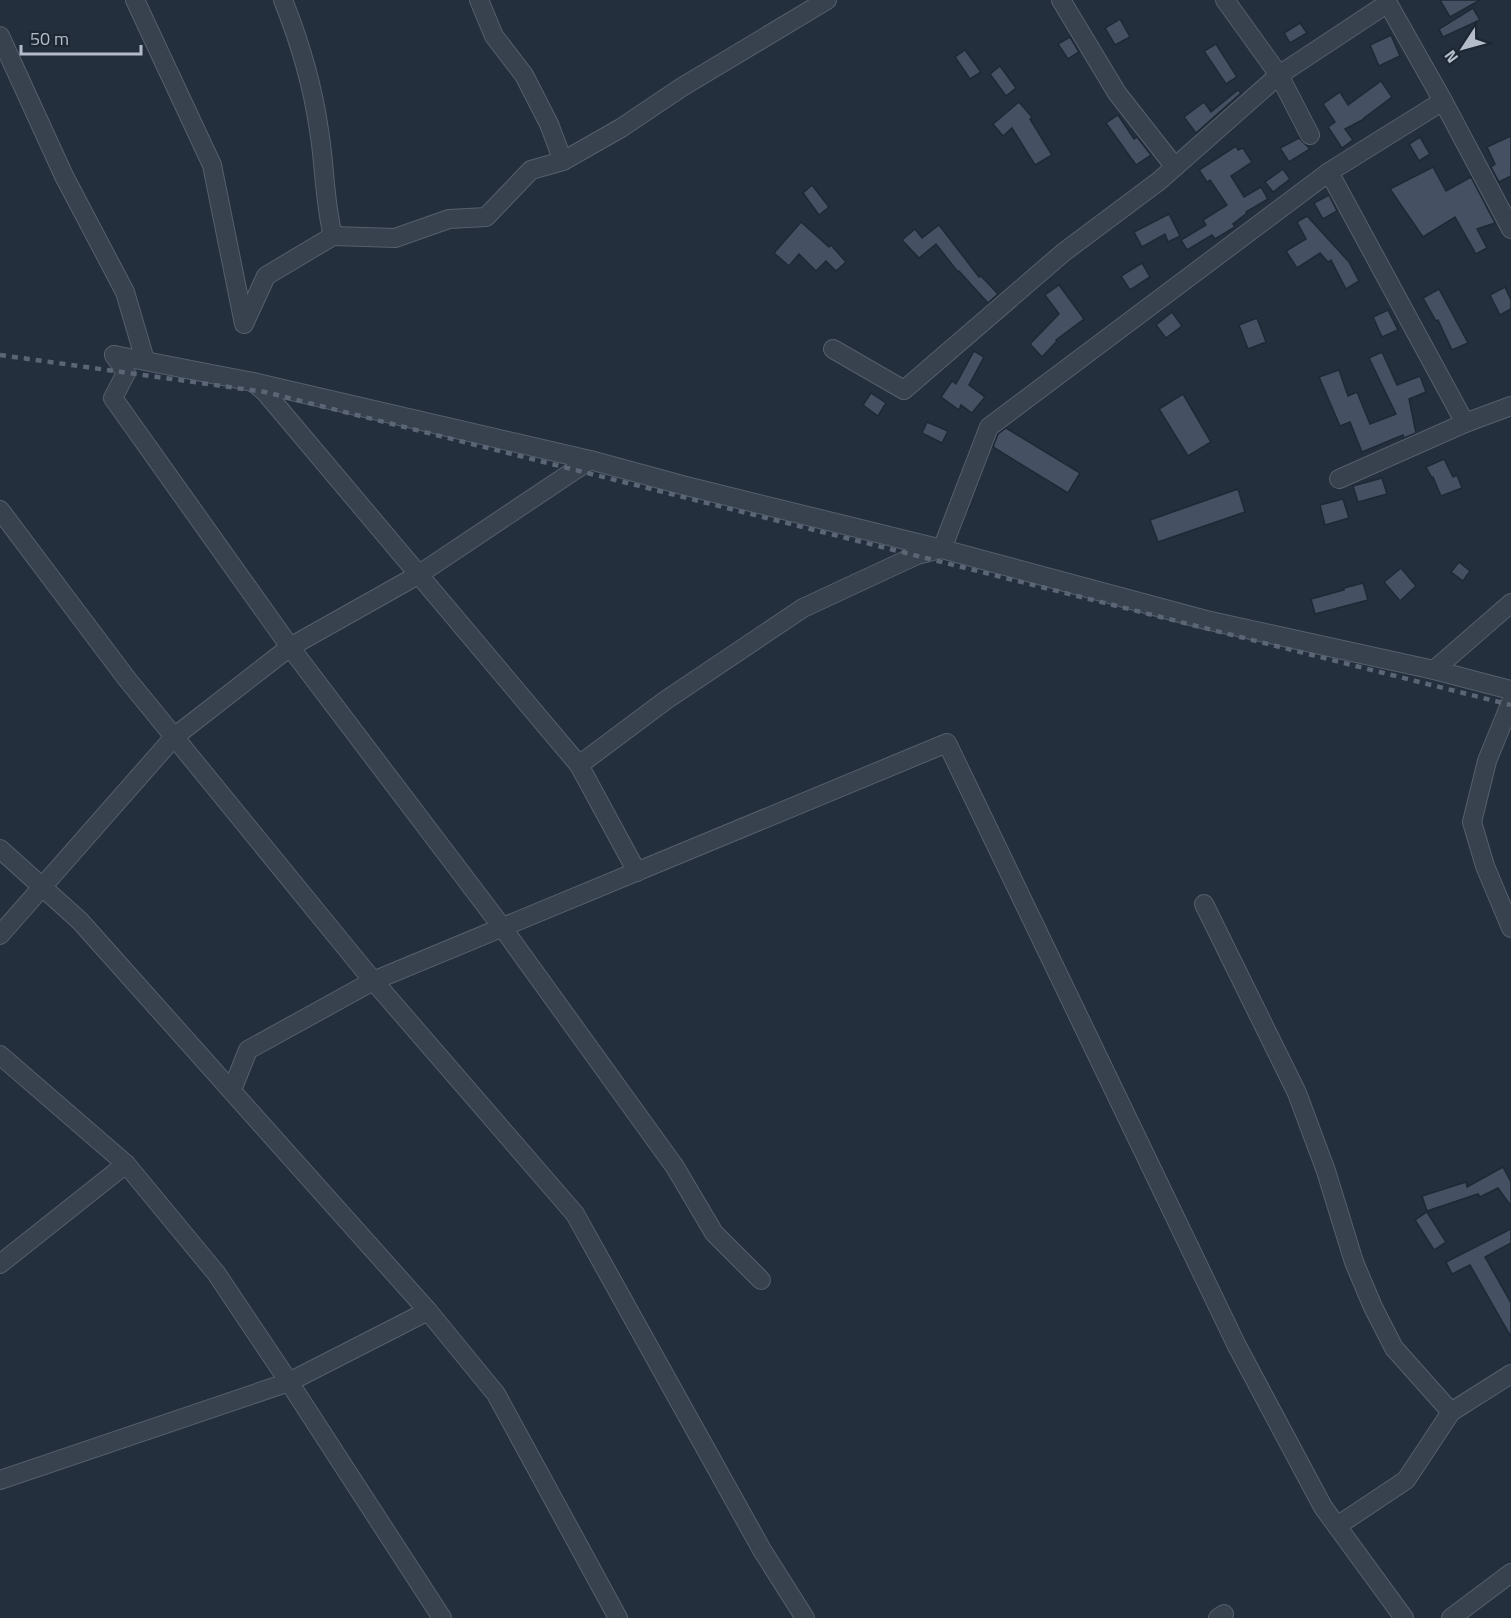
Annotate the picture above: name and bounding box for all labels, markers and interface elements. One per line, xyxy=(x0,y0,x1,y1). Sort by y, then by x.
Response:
scale bar xyxy=(21,18,141,56)
north arrow xyxy=(1433,18,1493,78)
text: 50 m xyxy=(30,25,69,52)
text: N xyxy=(1438,45,1464,68)

